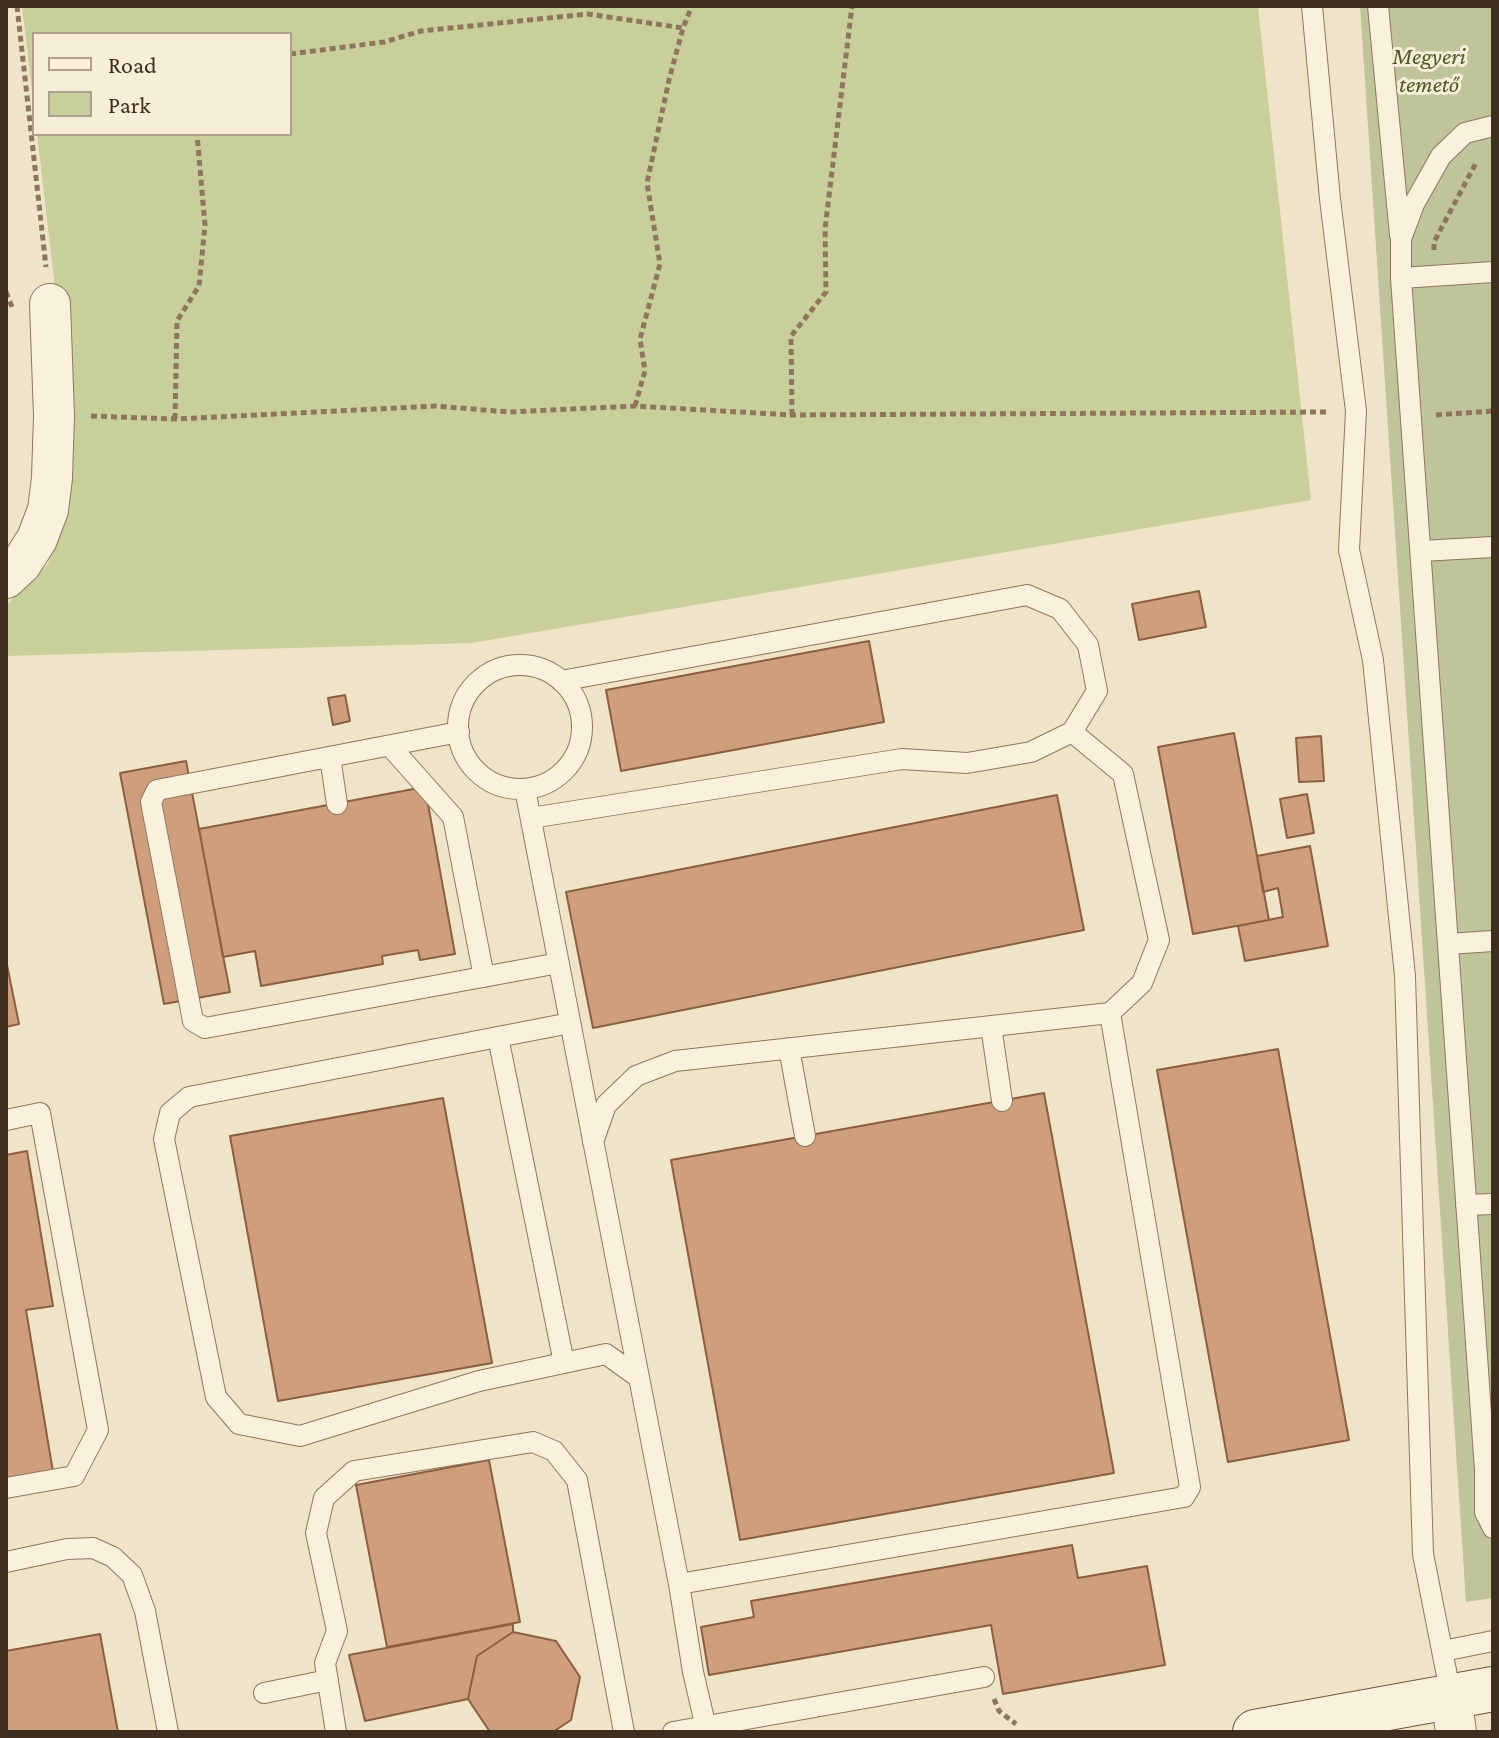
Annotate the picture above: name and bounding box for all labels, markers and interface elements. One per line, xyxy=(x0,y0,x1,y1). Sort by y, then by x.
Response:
legend xyxy=(32,32,292,136)
park label: Megyeri temető xyxy=(1392,43,1466,99)
text: Road xyxy=(108,51,157,78)
text: Park xyxy=(108,91,151,118)

